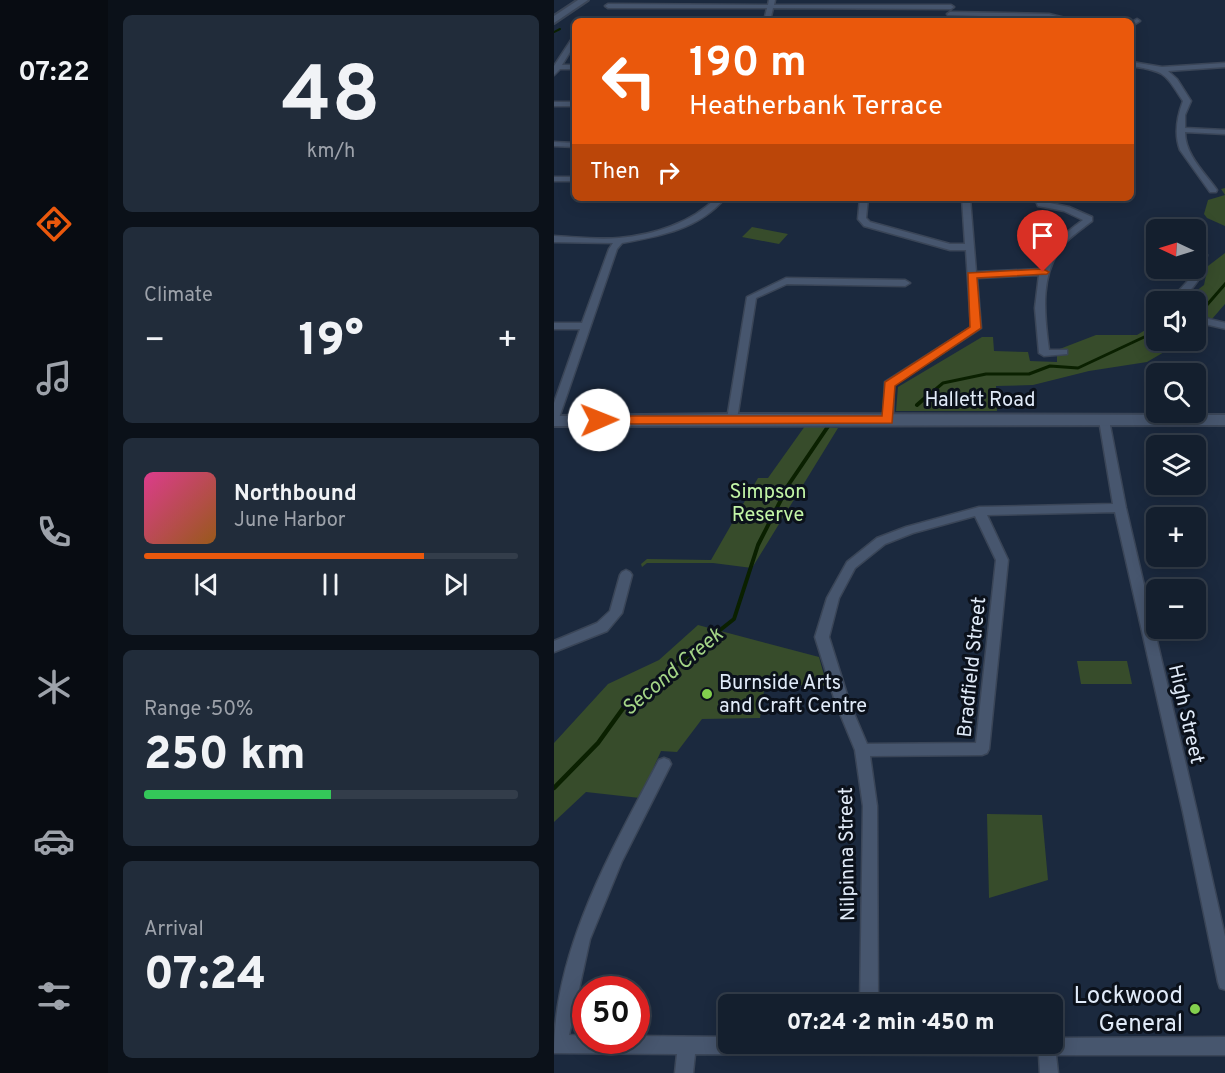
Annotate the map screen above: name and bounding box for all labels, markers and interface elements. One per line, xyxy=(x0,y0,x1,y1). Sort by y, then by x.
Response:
text: 190 m xyxy=(689,38,807,91)
icon: left xyxy=(590,42,668,120)
text: 48 xyxy=(281,50,381,149)
text: 07:22 xyxy=(18,56,90,90)
text: Heatherbank Terrace xyxy=(689,90,943,124)
text: km/h xyxy=(307,139,355,165)
icon: right xyxy=(652,156,685,189)
text: Then xyxy=(590,159,640,186)
icon: directions xyxy=(33,203,75,245)
pin xyxy=(1017,210,1068,272)
icon: arrive xyxy=(1026,219,1059,252)
north arrow xyxy=(1146,219,1206,279)
map controls xyxy=(1146,219,1206,639)
text: Climate xyxy=(144,283,213,309)
button: sound xyxy=(1146,291,1206,351)
text: 19° xyxy=(298,314,364,371)
text: − xyxy=(144,321,165,363)
text: + xyxy=(497,321,518,363)
icon: music xyxy=(33,357,75,399)
button: search xyxy=(1146,363,1206,423)
position arrow xyxy=(567,388,631,452)
street label: Hallett Road xyxy=(925,388,1035,414)
button: layers xyxy=(1146,435,1206,495)
park label: Simpson Reserve xyxy=(730,480,806,529)
text: Northbound xyxy=(234,481,357,508)
button: + xyxy=(1146,507,1206,567)
text: June Harbor xyxy=(234,508,346,534)
icon: phone xyxy=(33,511,75,553)
icon: previous xyxy=(190,568,223,601)
icon: pause xyxy=(314,568,347,601)
icon: next xyxy=(439,568,472,601)
button: − xyxy=(1146,579,1206,639)
street label: Bradfield Street xyxy=(953,596,993,739)
water label: Second Creek xyxy=(617,622,730,722)
street label: High Street xyxy=(1161,662,1209,767)
icon: climate xyxy=(33,666,75,708)
place label: Burnside Arts and Craft Centre xyxy=(719,671,867,720)
marker: Burnside Arts and Craft Centre xyxy=(700,687,714,701)
text: Range · 50% xyxy=(144,697,253,723)
text: 250 km xyxy=(144,728,305,785)
street label: Nilpinna Street xyxy=(834,787,862,921)
icon: car xyxy=(33,820,75,862)
text: Arrival xyxy=(144,917,204,943)
text: 07:24 xyxy=(144,948,266,1005)
icon: filters xyxy=(33,975,75,1017)
speed limit sign: 50 xyxy=(572,976,650,1054)
place label: Lockwood General xyxy=(1073,982,1183,1040)
marker: Lockwood General xyxy=(1188,1002,1202,1016)
text: 07:24 · 2 min · 450 m xyxy=(787,1010,994,1037)

